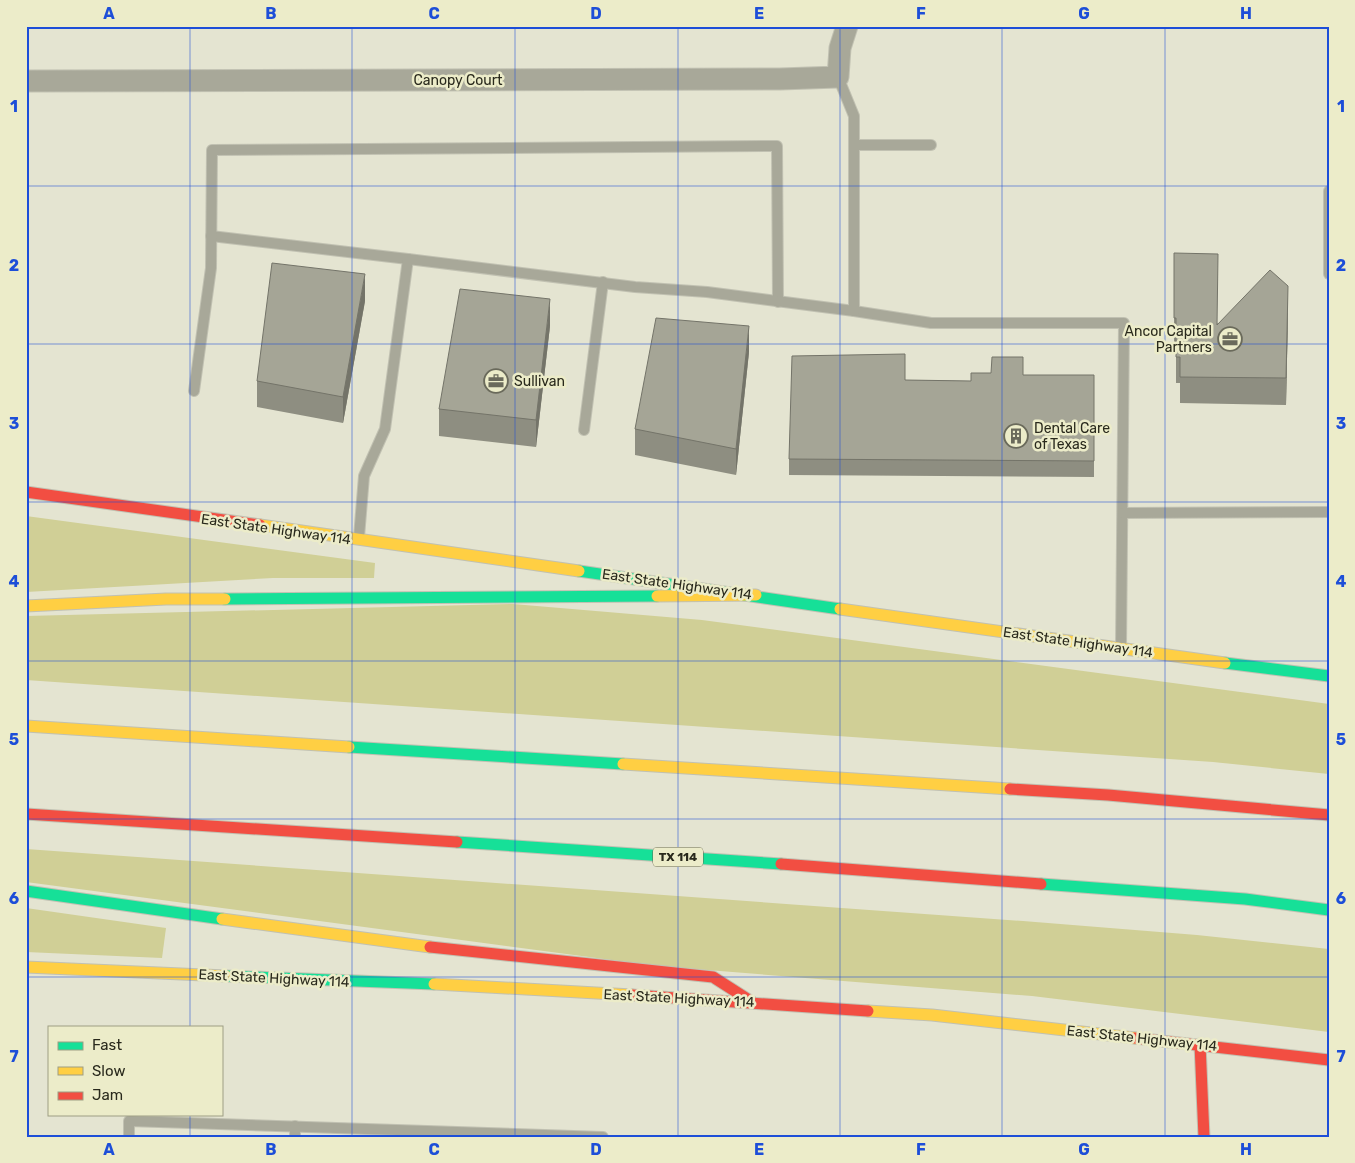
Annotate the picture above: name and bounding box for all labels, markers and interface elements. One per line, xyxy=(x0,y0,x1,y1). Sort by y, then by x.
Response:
text: A xyxy=(103,4,115,23)
text: B xyxy=(265,4,277,23)
text: C xyxy=(428,4,440,23)
text: D xyxy=(590,4,602,23)
text: E xyxy=(754,4,764,23)
text: F xyxy=(916,4,926,23)
text: G xyxy=(1078,4,1090,23)
text: H xyxy=(1240,4,1252,23)
street label: Canopy Court xyxy=(413,72,503,89)
text: 1 xyxy=(10,97,18,116)
text: 1 xyxy=(1337,97,1345,116)
text: 2 xyxy=(9,256,19,275)
text: 2 xyxy=(1336,256,1346,275)
place label: Ancor Capital Partners xyxy=(1125,323,1212,356)
office icon: Ancor Capital Partners xyxy=(1217,326,1243,352)
office icon: Sullivan xyxy=(483,368,509,394)
place label: Sullivan xyxy=(514,373,565,390)
text: 3 xyxy=(9,414,19,433)
text: 3 xyxy=(1336,414,1346,433)
place label: Dental Care of Texas xyxy=(1034,420,1110,453)
building icon: Dental Care of Texas xyxy=(1003,423,1029,449)
street label: East State Highway 114 xyxy=(200,511,352,548)
street label: East State Highway 114 xyxy=(601,566,753,603)
text: 4 xyxy=(9,572,20,591)
text: 4 xyxy=(1336,572,1347,591)
street label: East State Highway 114 xyxy=(1002,624,1154,661)
text: 5 xyxy=(9,730,19,749)
text: 5 xyxy=(1336,730,1346,749)
road number: TX 114 xyxy=(653,848,703,866)
text: 6 xyxy=(9,889,19,908)
text: 6 xyxy=(1336,889,1346,908)
street label: East State Highway 114 xyxy=(198,966,350,991)
street label: East State Highway 114 xyxy=(603,986,755,1011)
street label: East State Highway 114 xyxy=(1066,1022,1218,1055)
legend xyxy=(48,1026,222,1116)
text: Fast xyxy=(92,1036,122,1054)
text: 7 xyxy=(9,1047,19,1066)
text: 7 xyxy=(1336,1047,1346,1066)
text: Slow xyxy=(92,1062,125,1080)
text: Jam xyxy=(92,1086,123,1104)
text: A xyxy=(103,1140,115,1159)
text: B xyxy=(265,1140,277,1159)
text: C xyxy=(428,1140,440,1159)
text: D xyxy=(590,1140,602,1159)
text: E xyxy=(754,1140,764,1159)
text: F xyxy=(916,1140,926,1159)
text: G xyxy=(1078,1140,1090,1159)
text: H xyxy=(1240,1140,1252,1159)

